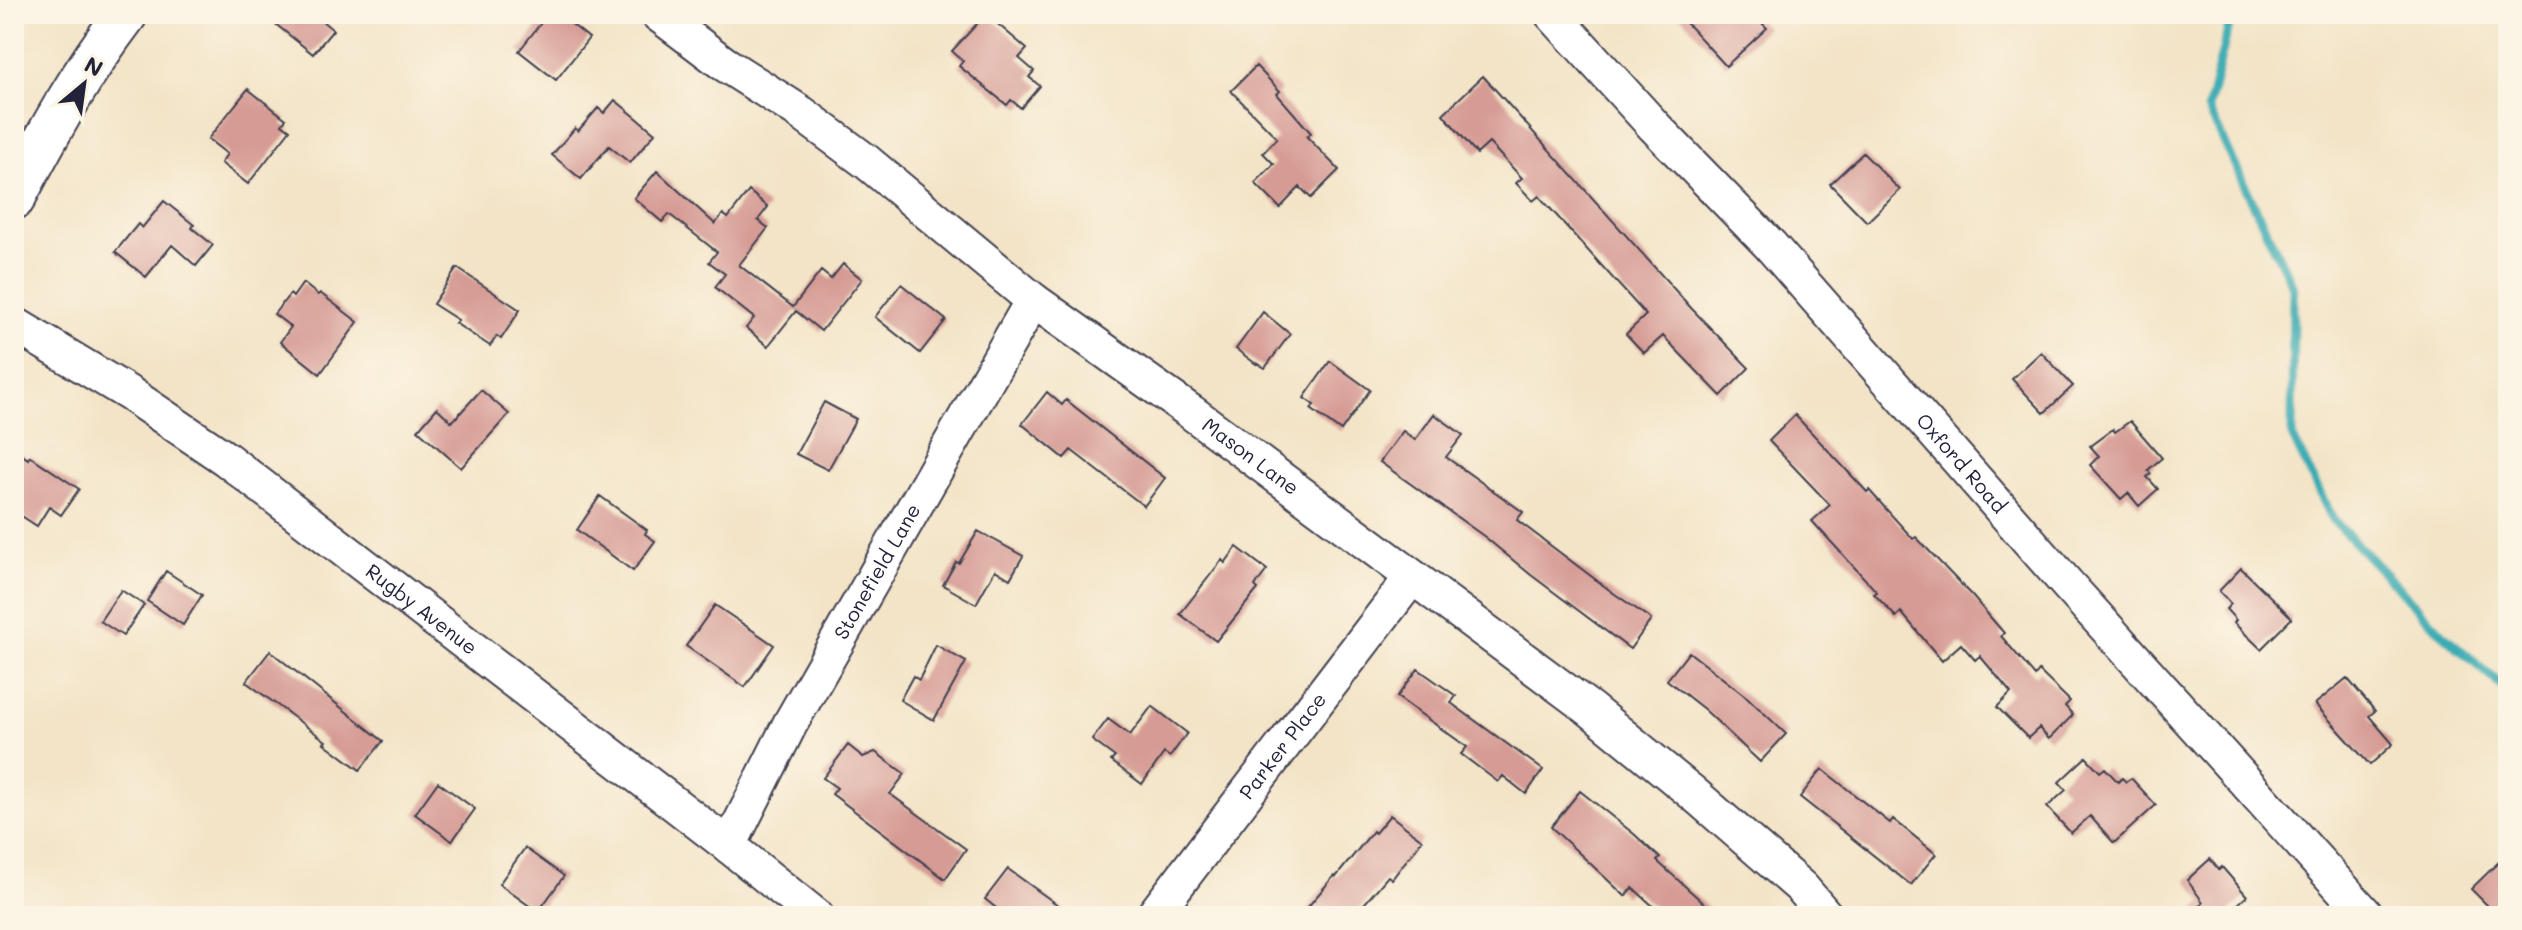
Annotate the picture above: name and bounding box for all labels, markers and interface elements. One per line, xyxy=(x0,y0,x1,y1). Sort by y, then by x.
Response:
north arrow xyxy=(44,44,124,124)
text: N xyxy=(80,49,108,83)
street label: Oxford Road xyxy=(1911,407,2013,518)
street label: Mason Lane xyxy=(1198,411,1305,500)
street label: Stonefield Lane xyxy=(827,499,926,644)
street label: Rugby Avenue xyxy=(361,557,483,660)
street label: Parker Place xyxy=(1233,687,1331,804)

